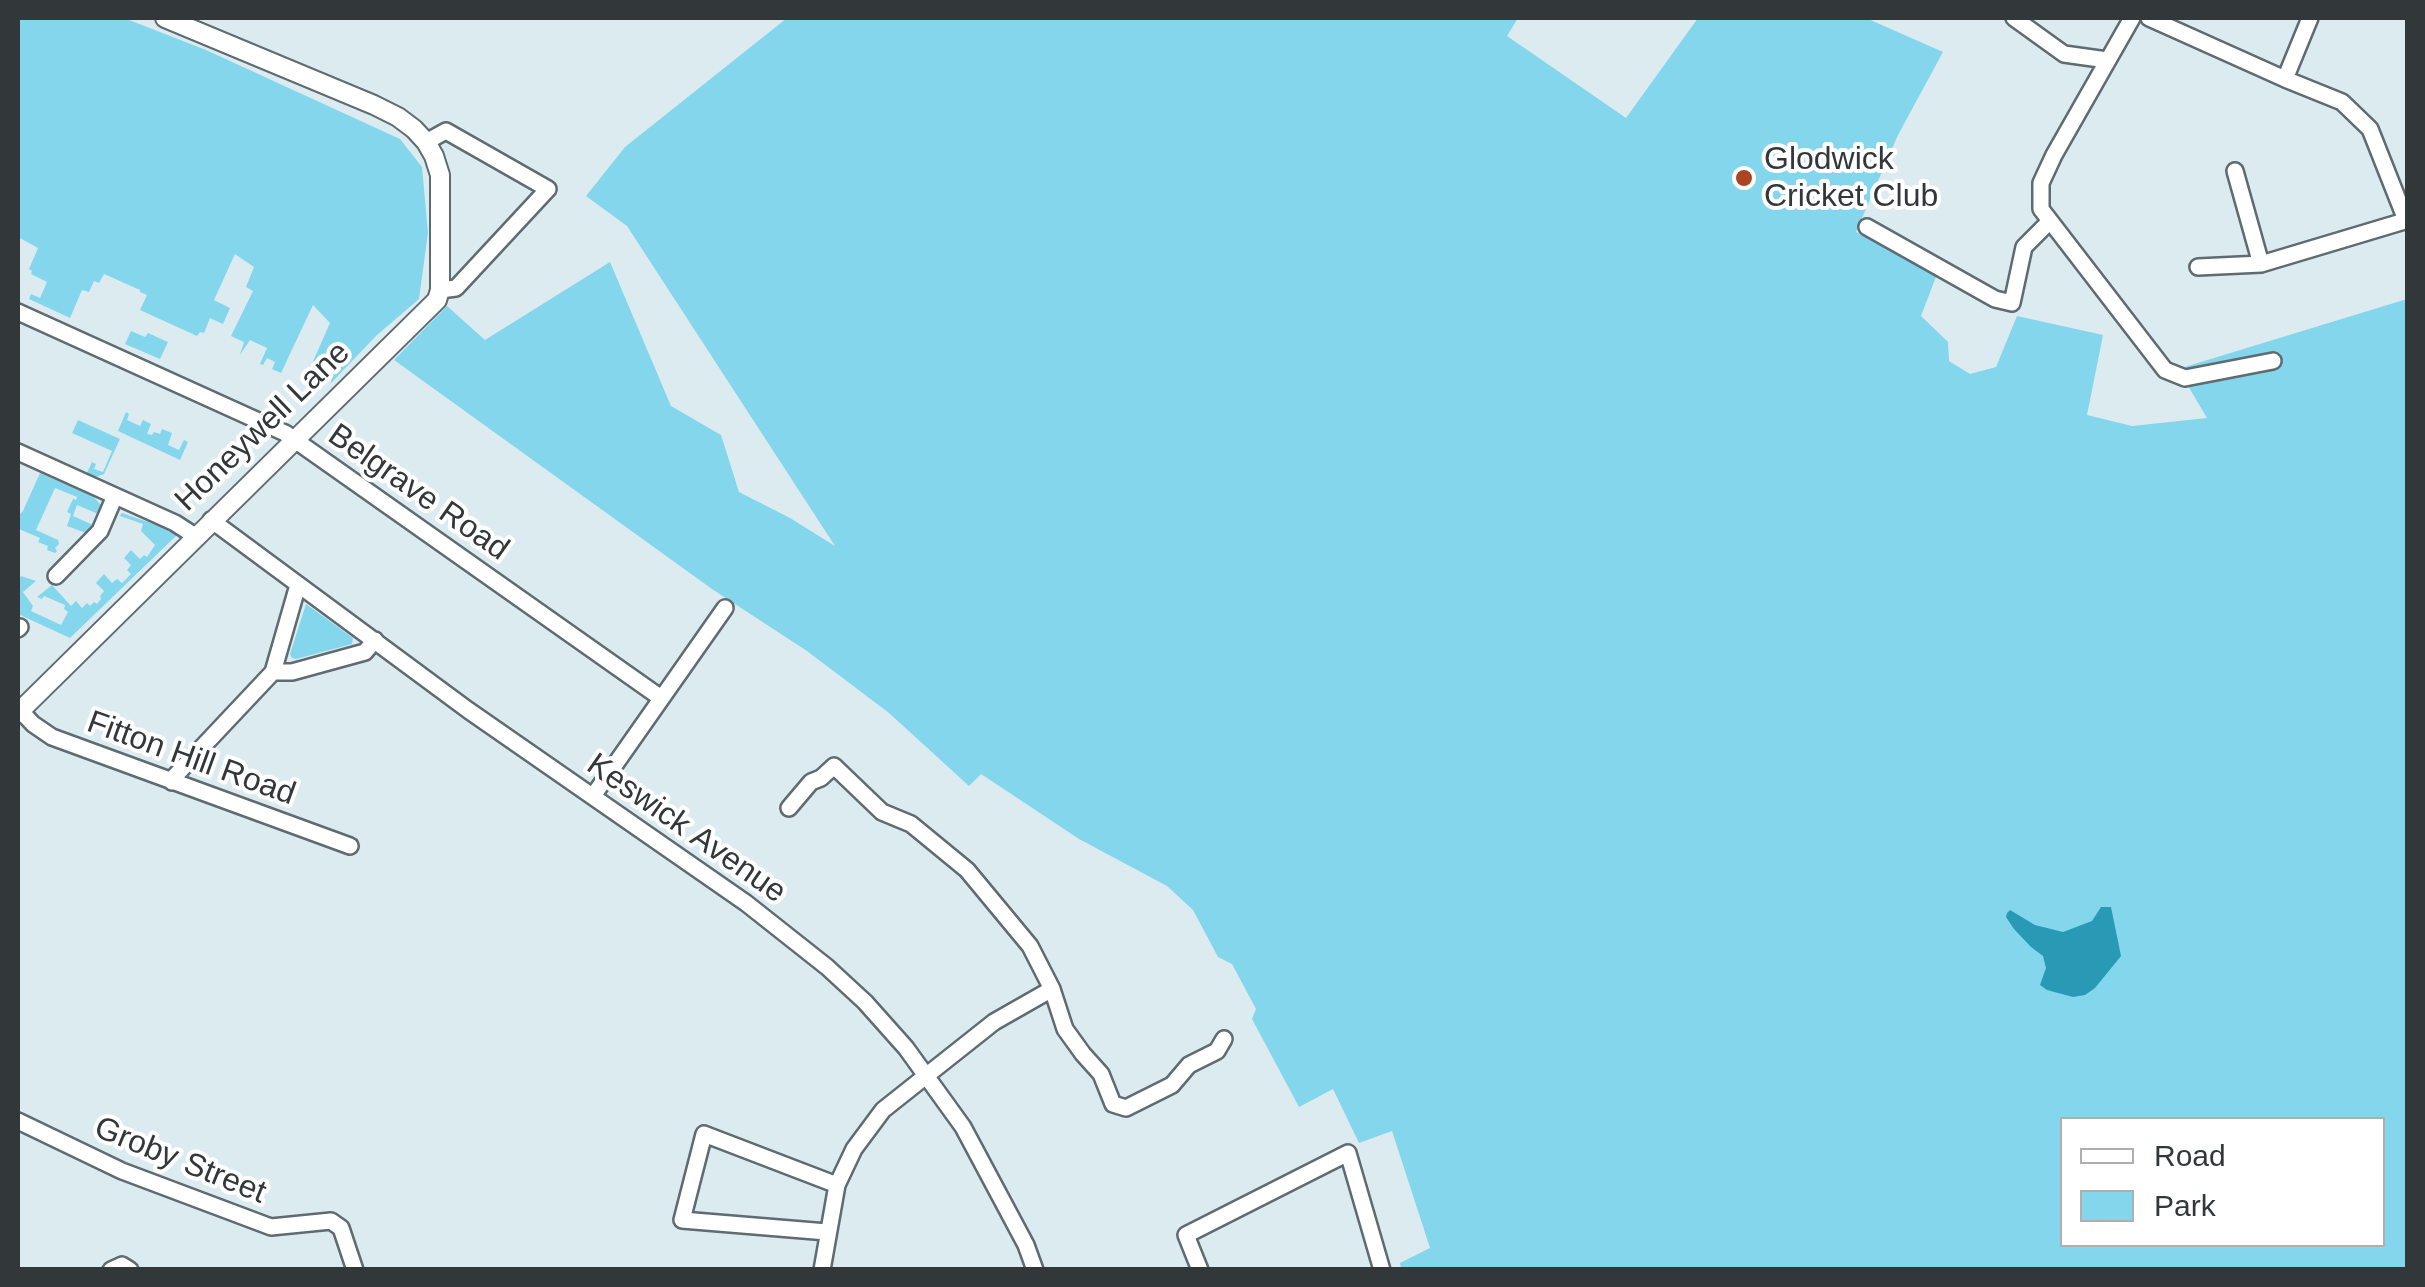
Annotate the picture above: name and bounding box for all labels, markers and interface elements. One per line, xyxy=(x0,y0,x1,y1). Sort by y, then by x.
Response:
place label: Glodwick Cricket Club xyxy=(1764,141,1938,216)
marker: Glodwick Cricket Club xyxy=(1733,167,1755,189)
street label: Honeywell Lane xyxy=(168,334,358,520)
street label: Belgrave Road xyxy=(320,417,516,569)
street label: Fitton Hill Road xyxy=(82,704,300,814)
street label: Keswick Avenue xyxy=(579,746,793,912)
street label: Groby Street xyxy=(89,1109,271,1213)
legend xyxy=(2060,1117,2385,1247)
text: Road xyxy=(2154,1139,2226,1172)
text: Park xyxy=(2154,1189,2216,1222)

